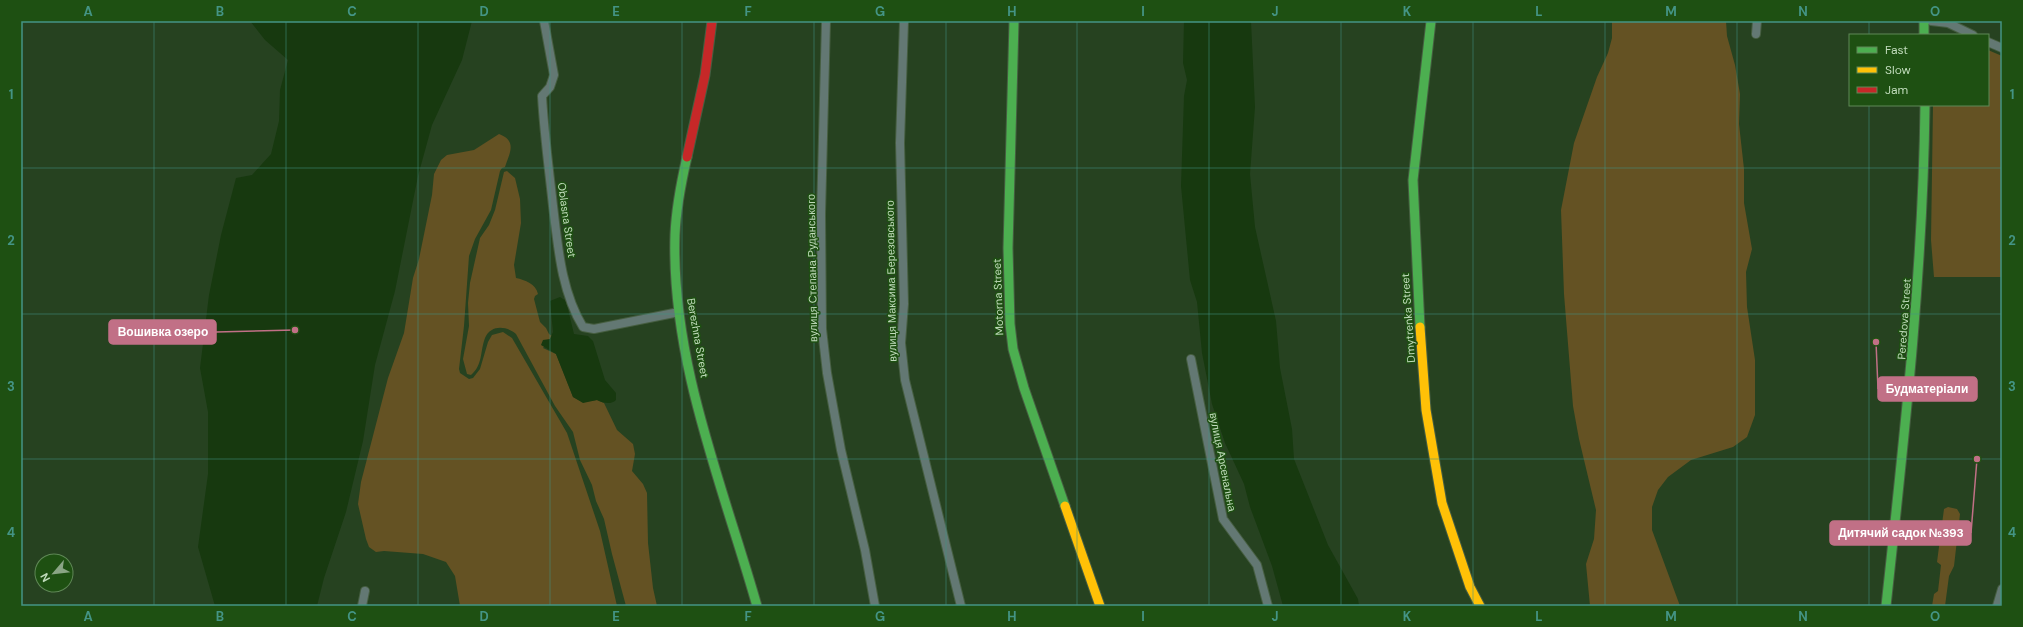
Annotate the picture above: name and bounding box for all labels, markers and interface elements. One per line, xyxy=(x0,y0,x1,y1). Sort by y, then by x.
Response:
text: A xyxy=(83,3,93,20)
text: B xyxy=(216,3,224,20)
text: C xyxy=(347,3,357,20)
text: D xyxy=(479,3,489,20)
text: E xyxy=(612,3,620,20)
text: F xyxy=(744,3,752,20)
text: G xyxy=(875,3,885,20)
text: H xyxy=(1007,3,1017,20)
text: I xyxy=(1141,3,1145,20)
text: J xyxy=(1271,3,1279,20)
text: K xyxy=(1403,3,1412,20)
text: L xyxy=(1535,3,1543,20)
text: M xyxy=(1665,3,1677,20)
text: N xyxy=(1798,3,1808,20)
text: O xyxy=(1930,3,1940,20)
legend xyxy=(1849,34,1989,106)
text: Fast xyxy=(1885,42,1908,58)
text: Slow xyxy=(1885,62,1911,78)
text: Jam xyxy=(1885,82,1908,98)
text: 1 xyxy=(9,86,13,103)
text: 1 xyxy=(2010,86,2014,103)
street label: Oblasna Street xyxy=(555,182,579,258)
street label: вулиця Степана Руданського xyxy=(804,194,820,342)
street label: вулиця Максима Березовського xyxy=(883,200,899,362)
text: 2 xyxy=(7,232,15,249)
text: 2 xyxy=(2008,232,2016,249)
street label: Motorna Street xyxy=(990,258,1006,336)
street label: Dmytrenka Street xyxy=(1398,273,1418,363)
street label: Peredova Street xyxy=(1894,278,1914,360)
street label: Berezhna Street xyxy=(684,297,712,379)
callout: Вошивка озеро xyxy=(109,320,216,344)
text: Вошивка озеро xyxy=(118,324,208,340)
callout: Будматеріали xyxy=(1878,377,1977,401)
text: 3 xyxy=(7,378,15,395)
text: 3 xyxy=(2008,378,2016,395)
text: Будматеріали xyxy=(1886,381,1968,397)
street label: вулиця Арсенальна xyxy=(1207,411,1240,513)
callout: Дитячий садок №393 xyxy=(1830,521,1971,545)
text: 4 xyxy=(7,524,15,541)
text: 4 xyxy=(2008,524,2016,541)
text: Дитячий садок №393 xyxy=(1838,525,1964,541)
north arrow xyxy=(34,553,74,593)
text: N xyxy=(37,571,53,585)
text: A xyxy=(83,608,93,625)
text: B xyxy=(216,608,224,625)
text: C xyxy=(347,608,357,625)
text: D xyxy=(479,608,489,625)
text: E xyxy=(612,608,620,625)
text: F xyxy=(744,608,752,625)
text: G xyxy=(875,608,885,625)
text: H xyxy=(1007,608,1017,625)
text: I xyxy=(1141,608,1145,625)
text: J xyxy=(1271,608,1279,625)
text: K xyxy=(1403,608,1412,625)
text: L xyxy=(1535,608,1543,625)
text: M xyxy=(1665,608,1677,625)
text: N xyxy=(1798,608,1808,625)
text: O xyxy=(1930,608,1940,625)

